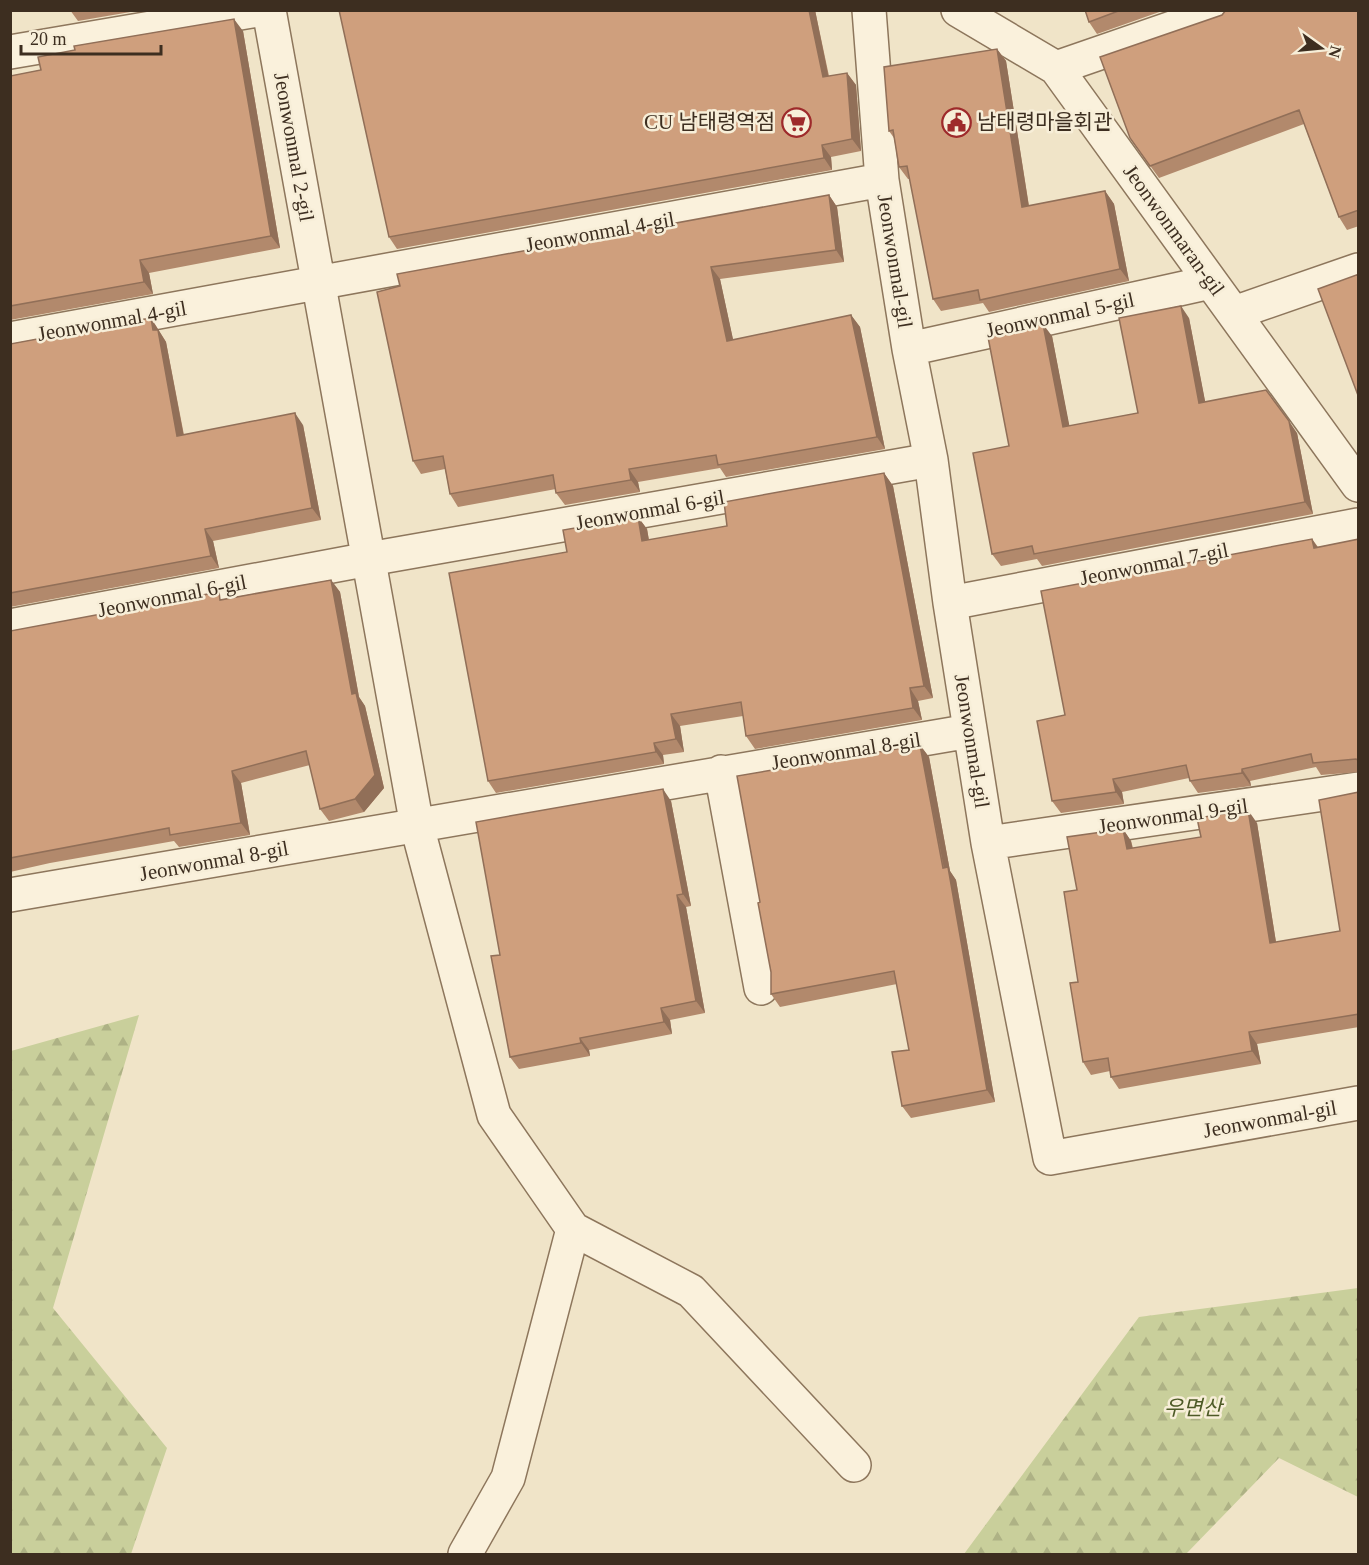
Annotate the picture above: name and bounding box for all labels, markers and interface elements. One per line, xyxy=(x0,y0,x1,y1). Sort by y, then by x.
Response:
scale bar xyxy=(21,18,160,56)
north arrow xyxy=(1291,18,1351,78)
text: 20 m xyxy=(30,29,67,49)
text: N xyxy=(1325,44,1345,60)
street label: Jeonwonmal 2-gil xyxy=(269,71,319,224)
supermarket icon: CU 남태령역점 xyxy=(780,106,812,138)
public building icon: 남태령마을회관 xyxy=(940,106,972,138)
place label: CU 남태령역점 xyxy=(644,110,775,134)
place label: 남태령마을회관 xyxy=(977,110,1112,134)
street label: Jeonwonmaran-gil xyxy=(1118,160,1230,300)
street label: Jeonwonmal-gil xyxy=(873,192,917,330)
street label: Jeonwonmal 4-gil xyxy=(524,207,677,257)
street label: Jeonwonmal 5-gil xyxy=(984,288,1137,342)
street label: Jeonwonmal 4-gil xyxy=(36,296,189,346)
street label: Jeonwonmal 6-gil xyxy=(574,485,727,535)
street label: Jeonwonmal 7-gil xyxy=(1078,538,1231,590)
street label: Jeonwonmal 6-gil xyxy=(96,570,249,622)
street label: Jeonwonmal-gil xyxy=(950,672,994,810)
street label: Jeonwonmal 8-gil xyxy=(770,727,923,775)
street label: Jeonwonmal 9-gil xyxy=(1097,794,1250,838)
street label: Jeonwonmal 8-gil xyxy=(138,836,291,886)
street label: Jeonwonmal-gil xyxy=(1201,1095,1339,1143)
park label: 우면산 xyxy=(1164,1396,1225,1420)

